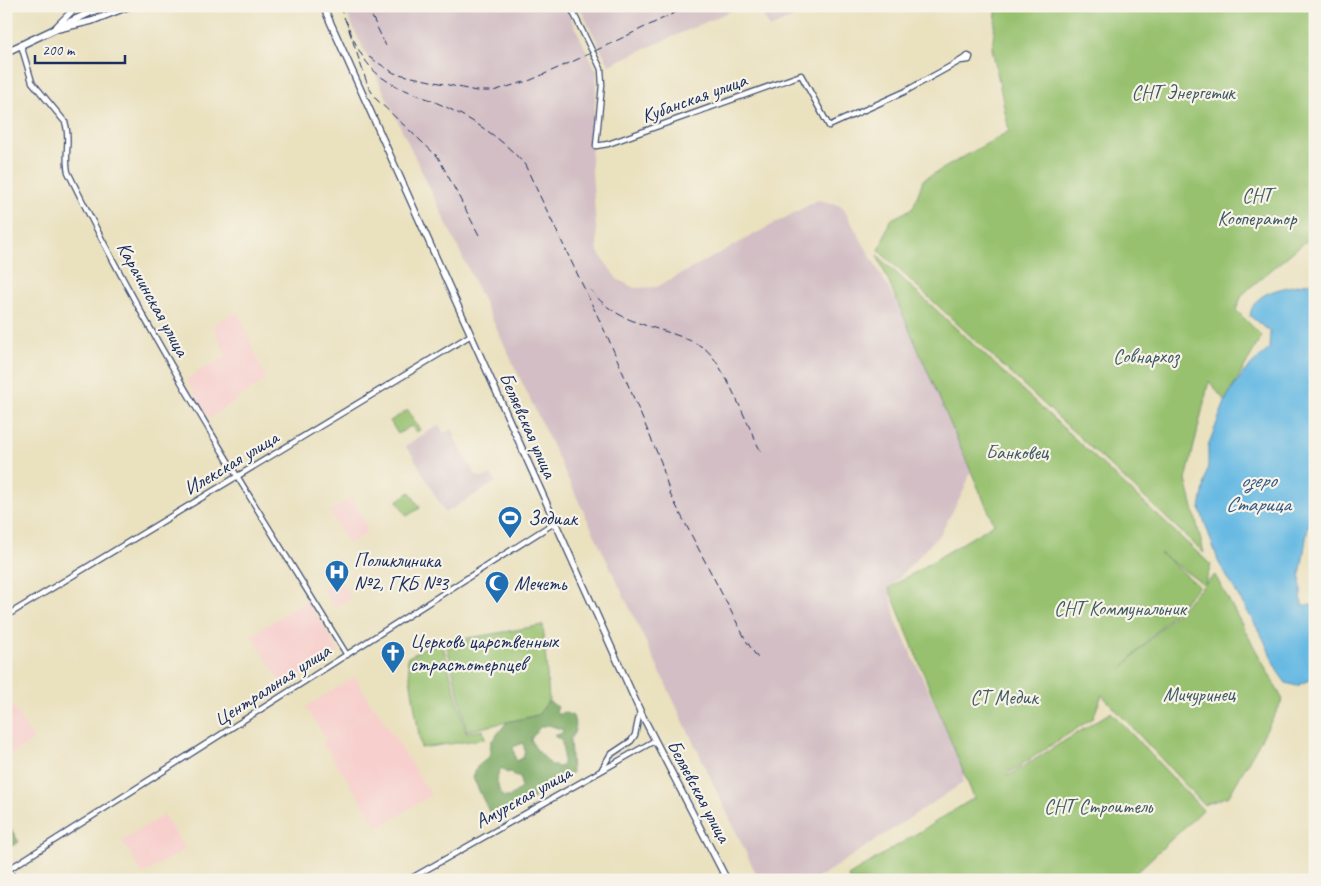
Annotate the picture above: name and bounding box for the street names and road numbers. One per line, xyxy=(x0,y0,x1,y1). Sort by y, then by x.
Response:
street label: Кубанская улица xyxy=(638,67,751,129)
street label: Карачинская улица xyxy=(111,237,196,362)
street label: Беляевская улица xyxy=(494,368,563,483)
street label: Илекская улица xyxy=(179,424,284,501)
street label: Центральная улица xyxy=(209,637,336,732)
street label: Беляевская улица xyxy=(661,735,737,848)
street label: Амурская улица xyxy=(470,759,577,834)

